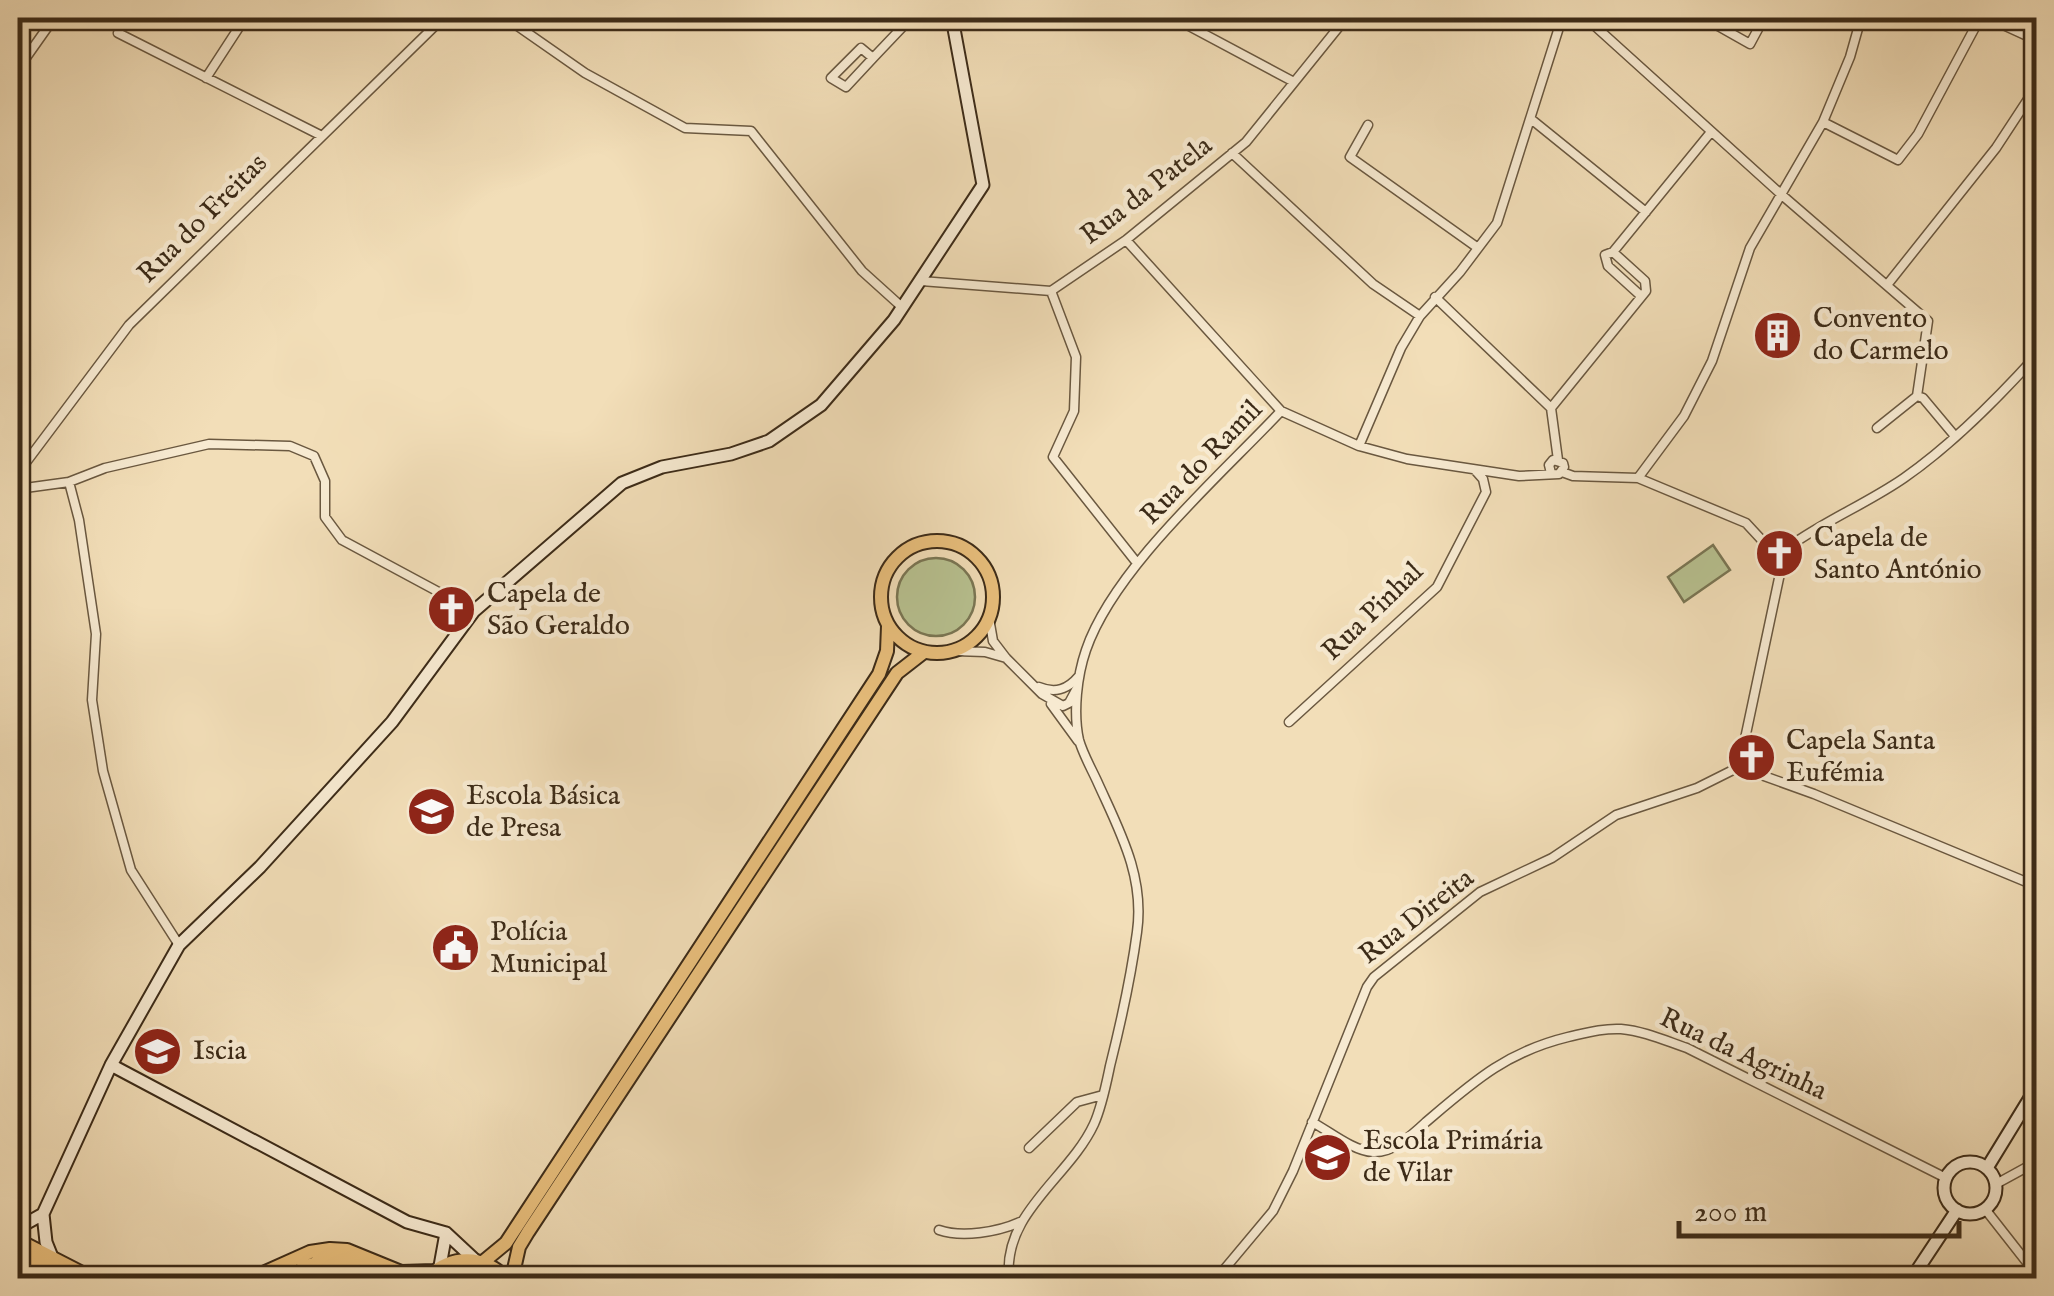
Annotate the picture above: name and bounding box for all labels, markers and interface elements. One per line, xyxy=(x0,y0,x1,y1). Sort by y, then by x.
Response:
street label: Rua da Patela xyxy=(1074,128,1220,253)
street label: Rua do Freitas xyxy=(131,147,275,291)
place label: Convento do Carmelo xyxy=(1813,302,1949,369)
building icon: Convento do Carmelo xyxy=(1752,309,1804,361)
street label: Rua do Ramil xyxy=(1134,393,1270,533)
place label: Capela de Santo António xyxy=(1814,521,1982,588)
church icon: Capela de Santo António xyxy=(1753,528,1805,580)
street label: Rua Pinhal xyxy=(1315,555,1431,669)
place label: Capela de São Geraldo xyxy=(487,577,630,644)
church icon: Capela de São Geraldo xyxy=(426,584,478,636)
place label: Capela Santa Eufémia xyxy=(1786,724,1936,791)
church icon: Capela Santa Eufémia xyxy=(1725,731,1777,783)
place label: Escola Básica de Presa xyxy=(466,779,621,846)
school or university icon: Escola Básica de Presa xyxy=(405,786,457,838)
street label: Rua Direita xyxy=(1353,861,1482,973)
place label: Polícia Municipal xyxy=(490,915,608,982)
public building icon: Polícia Municipal xyxy=(429,922,481,974)
street label: Rua da Agrinha xyxy=(1654,1001,1833,1109)
school or university icon: Iscia xyxy=(132,1025,184,1077)
place label: Iscia xyxy=(193,1034,247,1069)
place label: Escola Primária de Vilar xyxy=(1363,1124,1544,1191)
school or university icon: Escola Primária de Vilar xyxy=(1302,1131,1354,1183)
scale bar xyxy=(1679,1176,1959,1238)
text: 200 m xyxy=(1694,1194,1767,1232)

